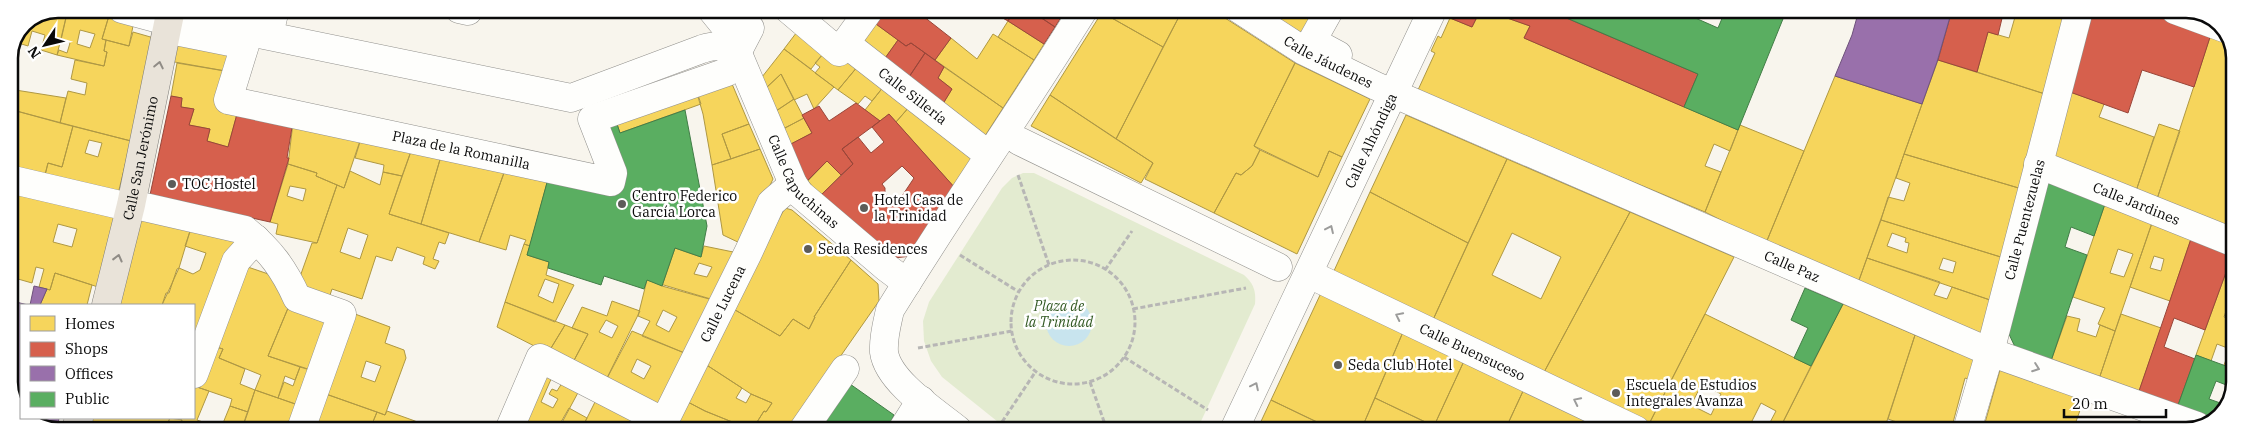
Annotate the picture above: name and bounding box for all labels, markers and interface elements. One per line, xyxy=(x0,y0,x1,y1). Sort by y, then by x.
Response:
north arrow xyxy=(20,20,70,70)
street label: Calle Jáudenes xyxy=(1280,31,1376,92)
text: N xyxy=(24,43,45,62)
one-way arrow xyxy=(154,61,164,69)
street label: Calle Sillería xyxy=(875,63,951,129)
street label: Calle Alhóndiga xyxy=(1341,90,1401,191)
street label: Calle San Jerónimo xyxy=(119,94,162,222)
street label: Plaza de la Romanilla xyxy=(391,126,532,174)
street label: Calle Capuchinas xyxy=(764,132,843,232)
street label: Calle Puentezuelas xyxy=(2000,157,2049,282)
place label: TOC Hostel xyxy=(182,175,256,193)
marker: TOC Hostel xyxy=(166,178,178,190)
street label: Calle Jardines xyxy=(2090,178,2183,229)
place label: Centro Federico García Lorca xyxy=(632,187,737,221)
place label: Hotel Casa de la Trinidad xyxy=(874,191,963,225)
marker: Centro Federico García Lorca xyxy=(616,198,628,210)
marker: Hotel Casa de la Trinidad xyxy=(858,202,870,214)
one-way arrow xyxy=(1324,225,1334,234)
place label: Seda Residences xyxy=(818,240,928,258)
marker: Seda Residences xyxy=(802,243,814,255)
street label: Calle Paz xyxy=(1761,246,1823,286)
one-way arrow xyxy=(112,254,122,262)
street label: Calle Lucena xyxy=(696,262,750,345)
park label: Plaza de la Trinidad xyxy=(1025,297,1093,331)
legend xyxy=(20,304,195,419)
one-way arrow xyxy=(1395,312,1404,322)
text: Homes xyxy=(65,314,115,333)
street label: Calle Buensuceso xyxy=(1417,319,1528,385)
text: Shops xyxy=(65,339,108,358)
place label: Seda Club Hotel xyxy=(1348,356,1452,374)
marker: Seda Club Hotel xyxy=(1332,359,1344,371)
one-way arrow xyxy=(2031,362,2040,372)
text: Offices xyxy=(65,364,113,383)
place label: Escuela de Estudios Integrales Avanza xyxy=(1626,376,1757,410)
one-way arrow xyxy=(1249,382,1259,391)
scale bar xyxy=(2064,386,2166,418)
marker: Escuela de Estudios Integrales Avanza xyxy=(1610,387,1622,399)
text: Public xyxy=(65,389,110,408)
text: 20 m xyxy=(2072,394,2108,413)
one-way arrow xyxy=(1573,398,1582,408)

